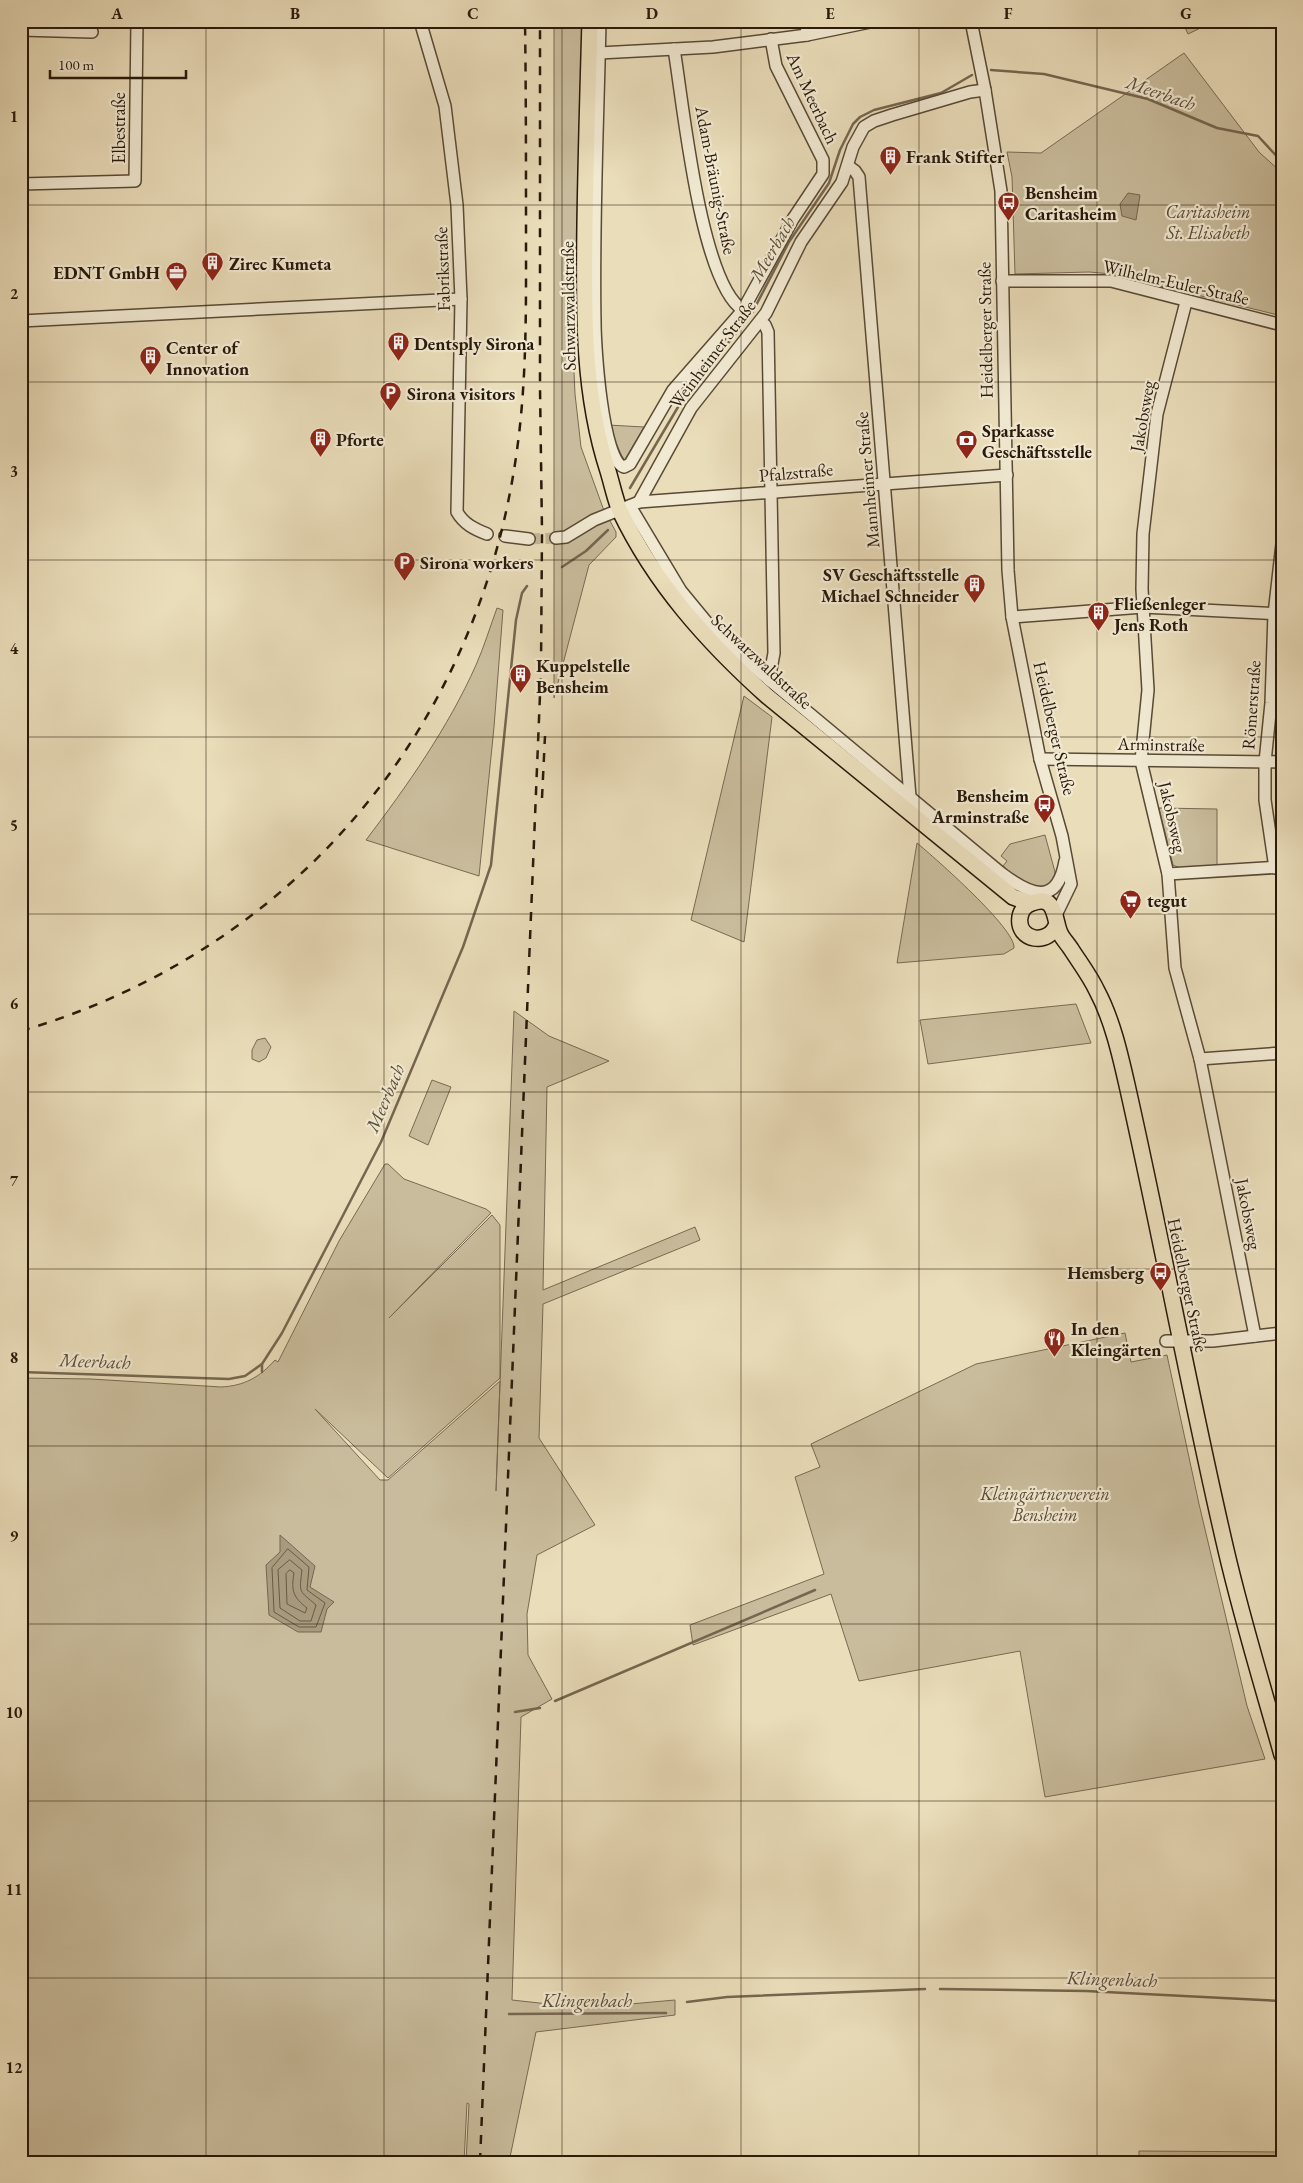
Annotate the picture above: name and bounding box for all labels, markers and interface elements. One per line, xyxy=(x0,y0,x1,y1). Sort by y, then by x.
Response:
text: A xyxy=(110,3,123,24)
text: B xyxy=(290,3,300,24)
text: C xyxy=(467,3,479,24)
text: D xyxy=(646,3,658,24)
text: E xyxy=(825,3,835,24)
text: F xyxy=(1004,3,1013,24)
text: G xyxy=(1180,3,1192,24)
scale bar xyxy=(50,48,186,80)
street label: Am Meerbach xyxy=(781,48,844,147)
text: 100 m xyxy=(58,55,95,74)
water label: Meerbach xyxy=(1122,69,1199,116)
street label: Elbestraße xyxy=(107,92,130,164)
street label: Adam-Bräunig-Straße xyxy=(690,103,742,256)
text: 1 xyxy=(10,106,18,127)
building icon: Frank Stifter xyxy=(878,144,902,175)
place label: Frank Stifter xyxy=(906,145,1005,168)
place label: Bensheim Caritasheim xyxy=(1025,181,1117,225)
bus stop icon: Bensheim Caritasheim xyxy=(997,190,1021,221)
park label: Caritasheim St. Elisabeth xyxy=(1165,200,1250,244)
water label: Meerbach xyxy=(743,212,801,287)
street label: Fabrikstraße xyxy=(429,226,455,312)
street label: Schwarzwaldstraße xyxy=(555,241,581,371)
building icon: Zirec Kumeta xyxy=(201,251,225,282)
place label: Zirec Kumeta xyxy=(229,252,331,275)
street label: Wilhelm-Euler-Straße xyxy=(1101,254,1251,310)
office icon: EDNT GmbH xyxy=(164,260,188,291)
place label: EDNT GmbH xyxy=(53,261,161,284)
street label: Heidelberger Straße xyxy=(972,262,998,398)
text: 2 xyxy=(10,283,19,304)
street label: Weinheimer Straße xyxy=(664,295,760,413)
building icon: Dentsply Sirona xyxy=(386,331,410,362)
place label: Dentsply Sirona xyxy=(414,332,535,355)
place label: Center of Innovation xyxy=(166,336,249,380)
building icon: Center of Innovation xyxy=(138,345,162,376)
street label: Jakobsweg xyxy=(1124,378,1160,456)
parking icon: Sirona visitors xyxy=(379,381,403,412)
place label: Sirona visitors xyxy=(407,382,515,405)
street label: Mannheimer Straße xyxy=(850,411,884,549)
place label: Sparkasse Geschäftsstelle xyxy=(982,419,1093,463)
building icon: Pforte xyxy=(308,427,332,458)
place label: Pforte xyxy=(336,428,384,451)
bank icon: Sparkasse Geschäftsstelle xyxy=(954,428,978,459)
street label: Pfalzstraße xyxy=(758,457,834,487)
text: 3 xyxy=(10,461,18,482)
parking icon: Sirona workers xyxy=(392,550,416,581)
place label: Sirona workers xyxy=(420,551,533,574)
place label: SV Geschäftsstelle Michael Schneider xyxy=(821,563,960,607)
building icon: SV Geschäftsstelle Michael Schneider xyxy=(963,572,987,603)
place label: Fließenleger Jens Roth xyxy=(1112,592,1207,636)
building icon: Fließenleger Jens Roth xyxy=(1086,601,1110,632)
street label: Schwarzwaldstraße xyxy=(707,608,817,714)
text: 4 xyxy=(10,638,19,659)
place label: Kuppelstelle Bensheim xyxy=(536,654,630,698)
street label: Heidelberger Straße xyxy=(1028,659,1082,797)
street label: Römerstraße xyxy=(1236,660,1266,750)
building icon: Kuppelstelle Bensheim xyxy=(508,663,532,694)
street label: Arminstraße xyxy=(1116,732,1205,756)
street label: Jakobsweg xyxy=(1153,777,1192,855)
place label: Bensheim Arminstraße xyxy=(931,784,1029,828)
bus stop icon: Bensheim Arminstraße xyxy=(1033,793,1057,824)
text: 5 xyxy=(10,815,18,836)
supermarket icon: tegut xyxy=(1119,888,1143,919)
place label: tegut xyxy=(1147,889,1187,912)
text: 6 xyxy=(10,993,19,1014)
water label: Meerbach xyxy=(359,1060,411,1137)
text: 7 xyxy=(10,1170,19,1191)
street label: Jakobsweg xyxy=(1230,1174,1267,1252)
street label: Heidelberger Straße xyxy=(1163,1216,1213,1354)
bus stop icon: Hemsberg xyxy=(1148,1260,1172,1291)
place label: Hemsberg xyxy=(1067,1261,1145,1284)
place label: In den Kleingärten xyxy=(1071,1317,1161,1361)
restaurant icon: In den Kleingärten xyxy=(1043,1326,1067,1357)
text: 8 xyxy=(10,1347,18,1368)
water label: Meerbach xyxy=(58,1347,131,1375)
park label: Kleingärtnerverein Bensheim xyxy=(979,1482,1110,1526)
text: 9 xyxy=(10,1525,19,1546)
text: 10 xyxy=(6,1702,23,1723)
text: 11 xyxy=(6,1879,22,1900)
water label: Klingenbach xyxy=(1065,1965,1158,1993)
water label: Klingenbach xyxy=(541,1988,632,2013)
text: 12 xyxy=(6,2057,23,2078)

